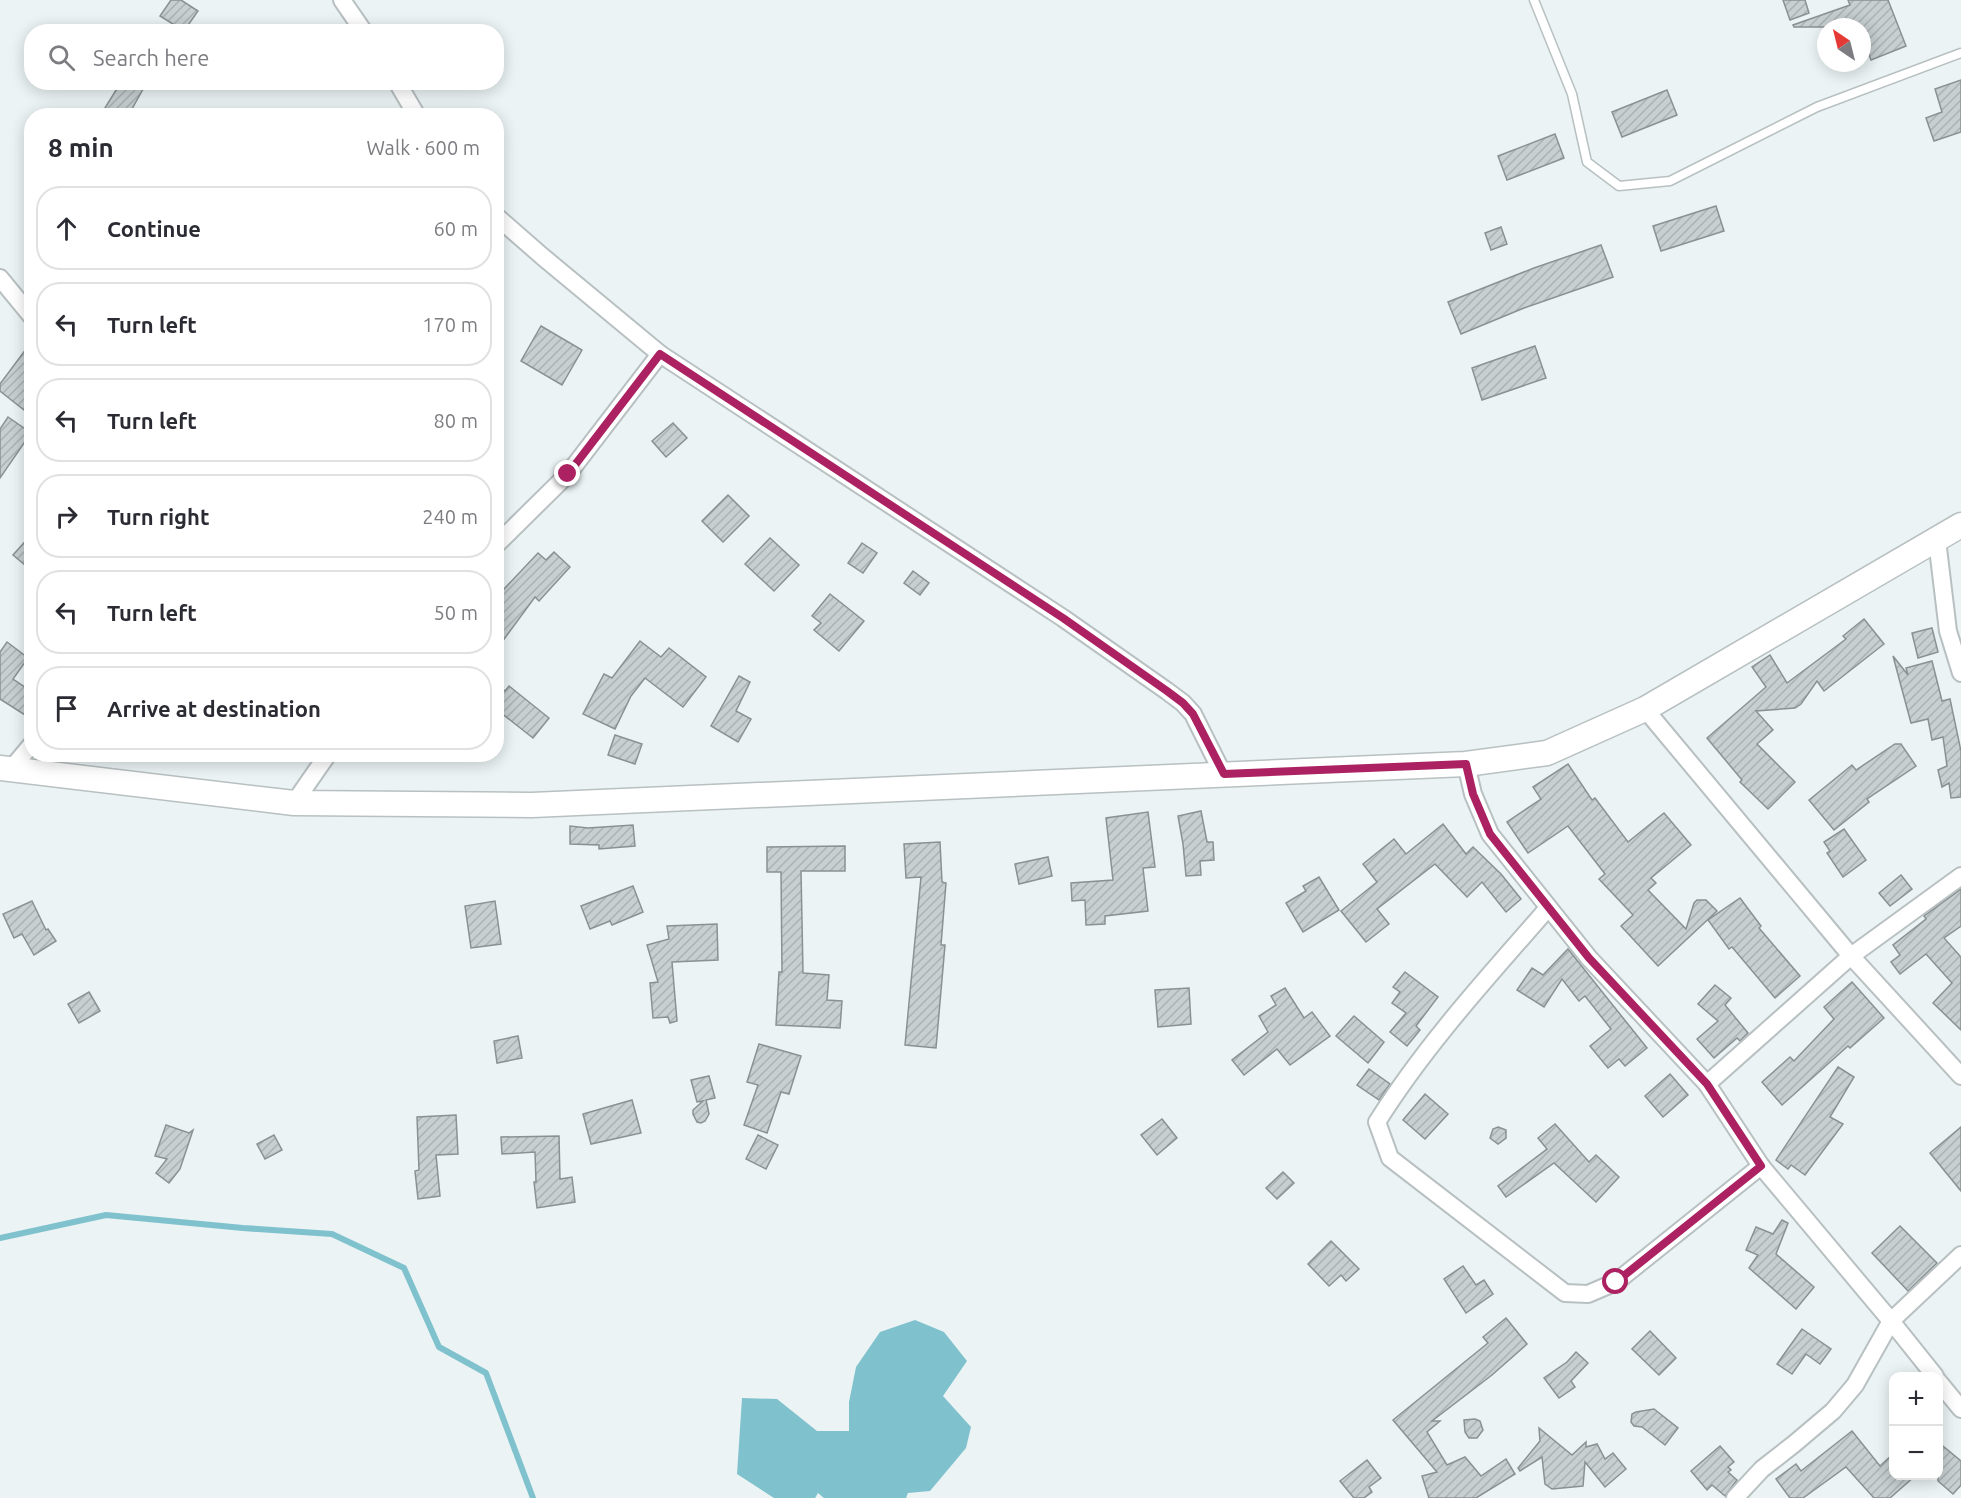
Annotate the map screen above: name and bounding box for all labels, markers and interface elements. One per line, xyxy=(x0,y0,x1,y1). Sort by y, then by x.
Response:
north arrow xyxy=(1817,18,1871,72)
search box xyxy=(24,24,504,90)
icon: search xyxy=(45,41,78,74)
text: Search here xyxy=(93,45,209,70)
text: 8 min xyxy=(48,133,114,162)
text: Walk · 600 m xyxy=(367,136,480,159)
icon: ahead xyxy=(50,212,83,245)
text: Continue xyxy=(107,216,201,241)
text: 60 m xyxy=(434,217,478,240)
icon: left xyxy=(50,308,83,341)
text: Turn left xyxy=(107,312,197,337)
text: 170 m xyxy=(422,313,478,336)
icon: left xyxy=(50,404,83,437)
text: Turn left xyxy=(107,408,197,433)
text: 80 m xyxy=(434,409,478,432)
route end xyxy=(554,460,580,486)
icon: right xyxy=(50,500,83,533)
text: Turn right xyxy=(107,504,209,529)
text: 240 m xyxy=(422,505,478,528)
icon: left xyxy=(50,596,83,629)
text: Turn left xyxy=(107,600,197,625)
text: 50 m xyxy=(434,601,478,624)
icon: arrive xyxy=(50,692,83,725)
text: Arrive at destination xyxy=(107,696,321,721)
route start xyxy=(1602,1268,1628,1294)
map controls xyxy=(1889,1372,1943,1480)
button: + xyxy=(1889,1372,1943,1426)
button: − xyxy=(1889,1426,1943,1480)

